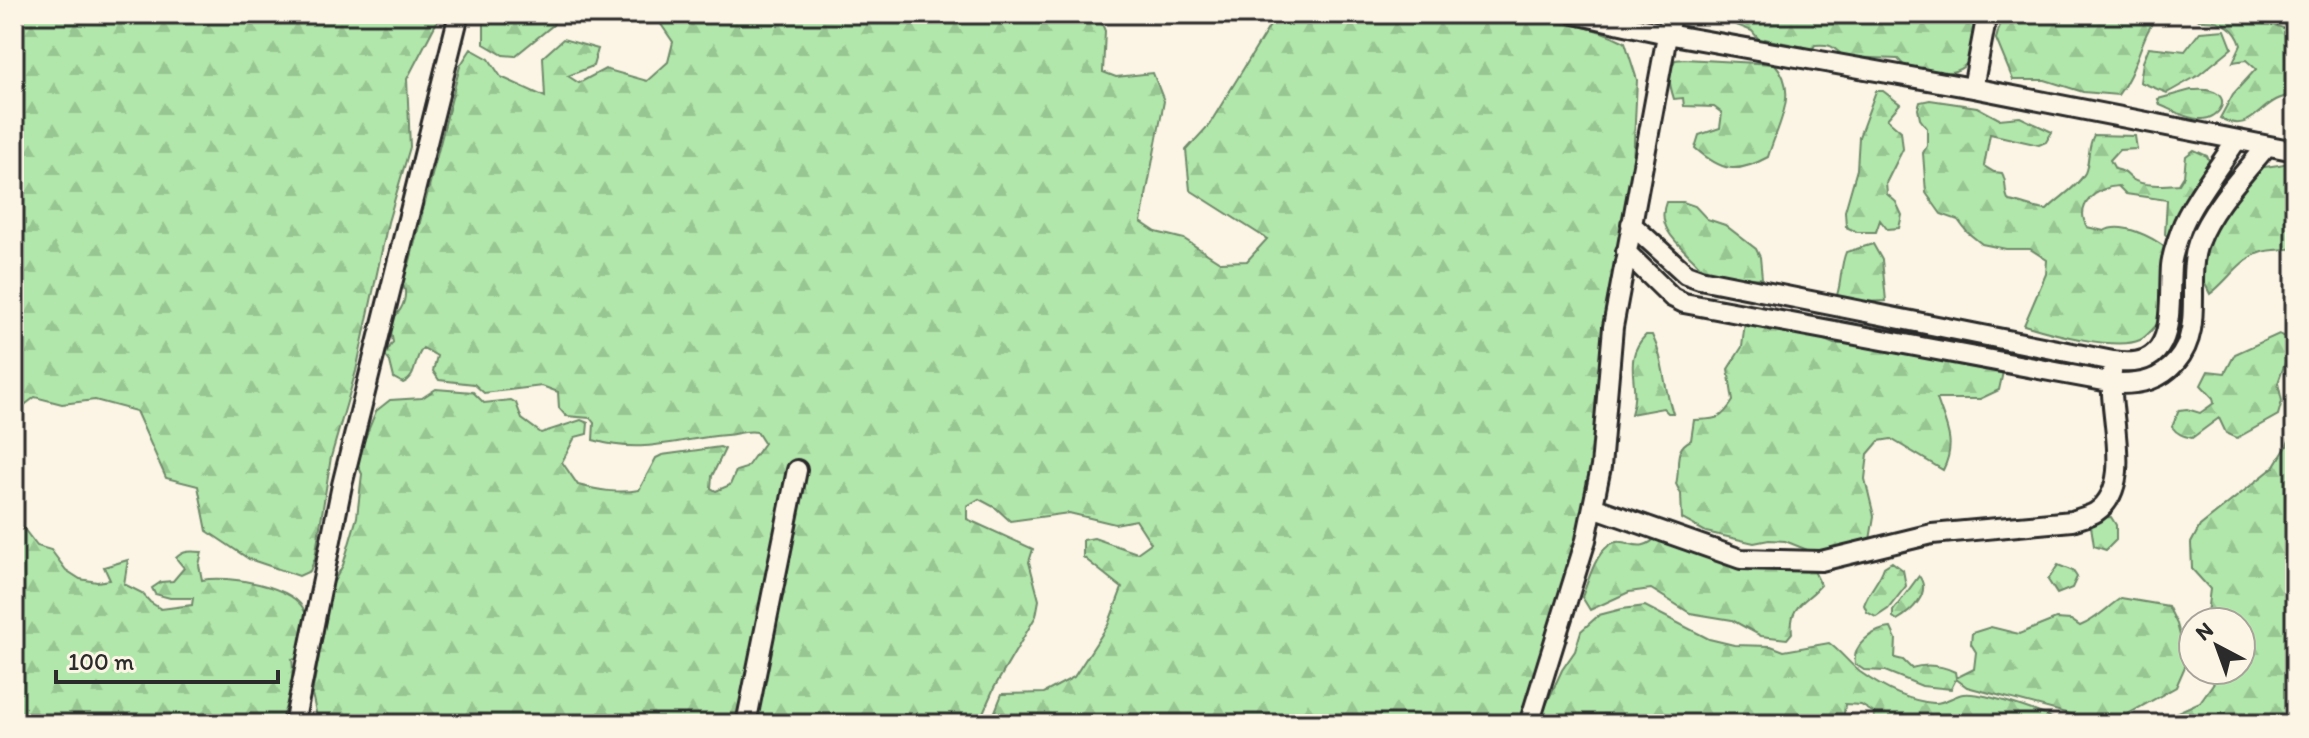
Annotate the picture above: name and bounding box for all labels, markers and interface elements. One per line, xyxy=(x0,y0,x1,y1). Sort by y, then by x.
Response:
north arrow xyxy=(2177,606,2257,686)
text: N xyxy=(2190,616,2219,646)
scale bar xyxy=(56,634,278,684)
text: 100 m xyxy=(68,647,134,676)

